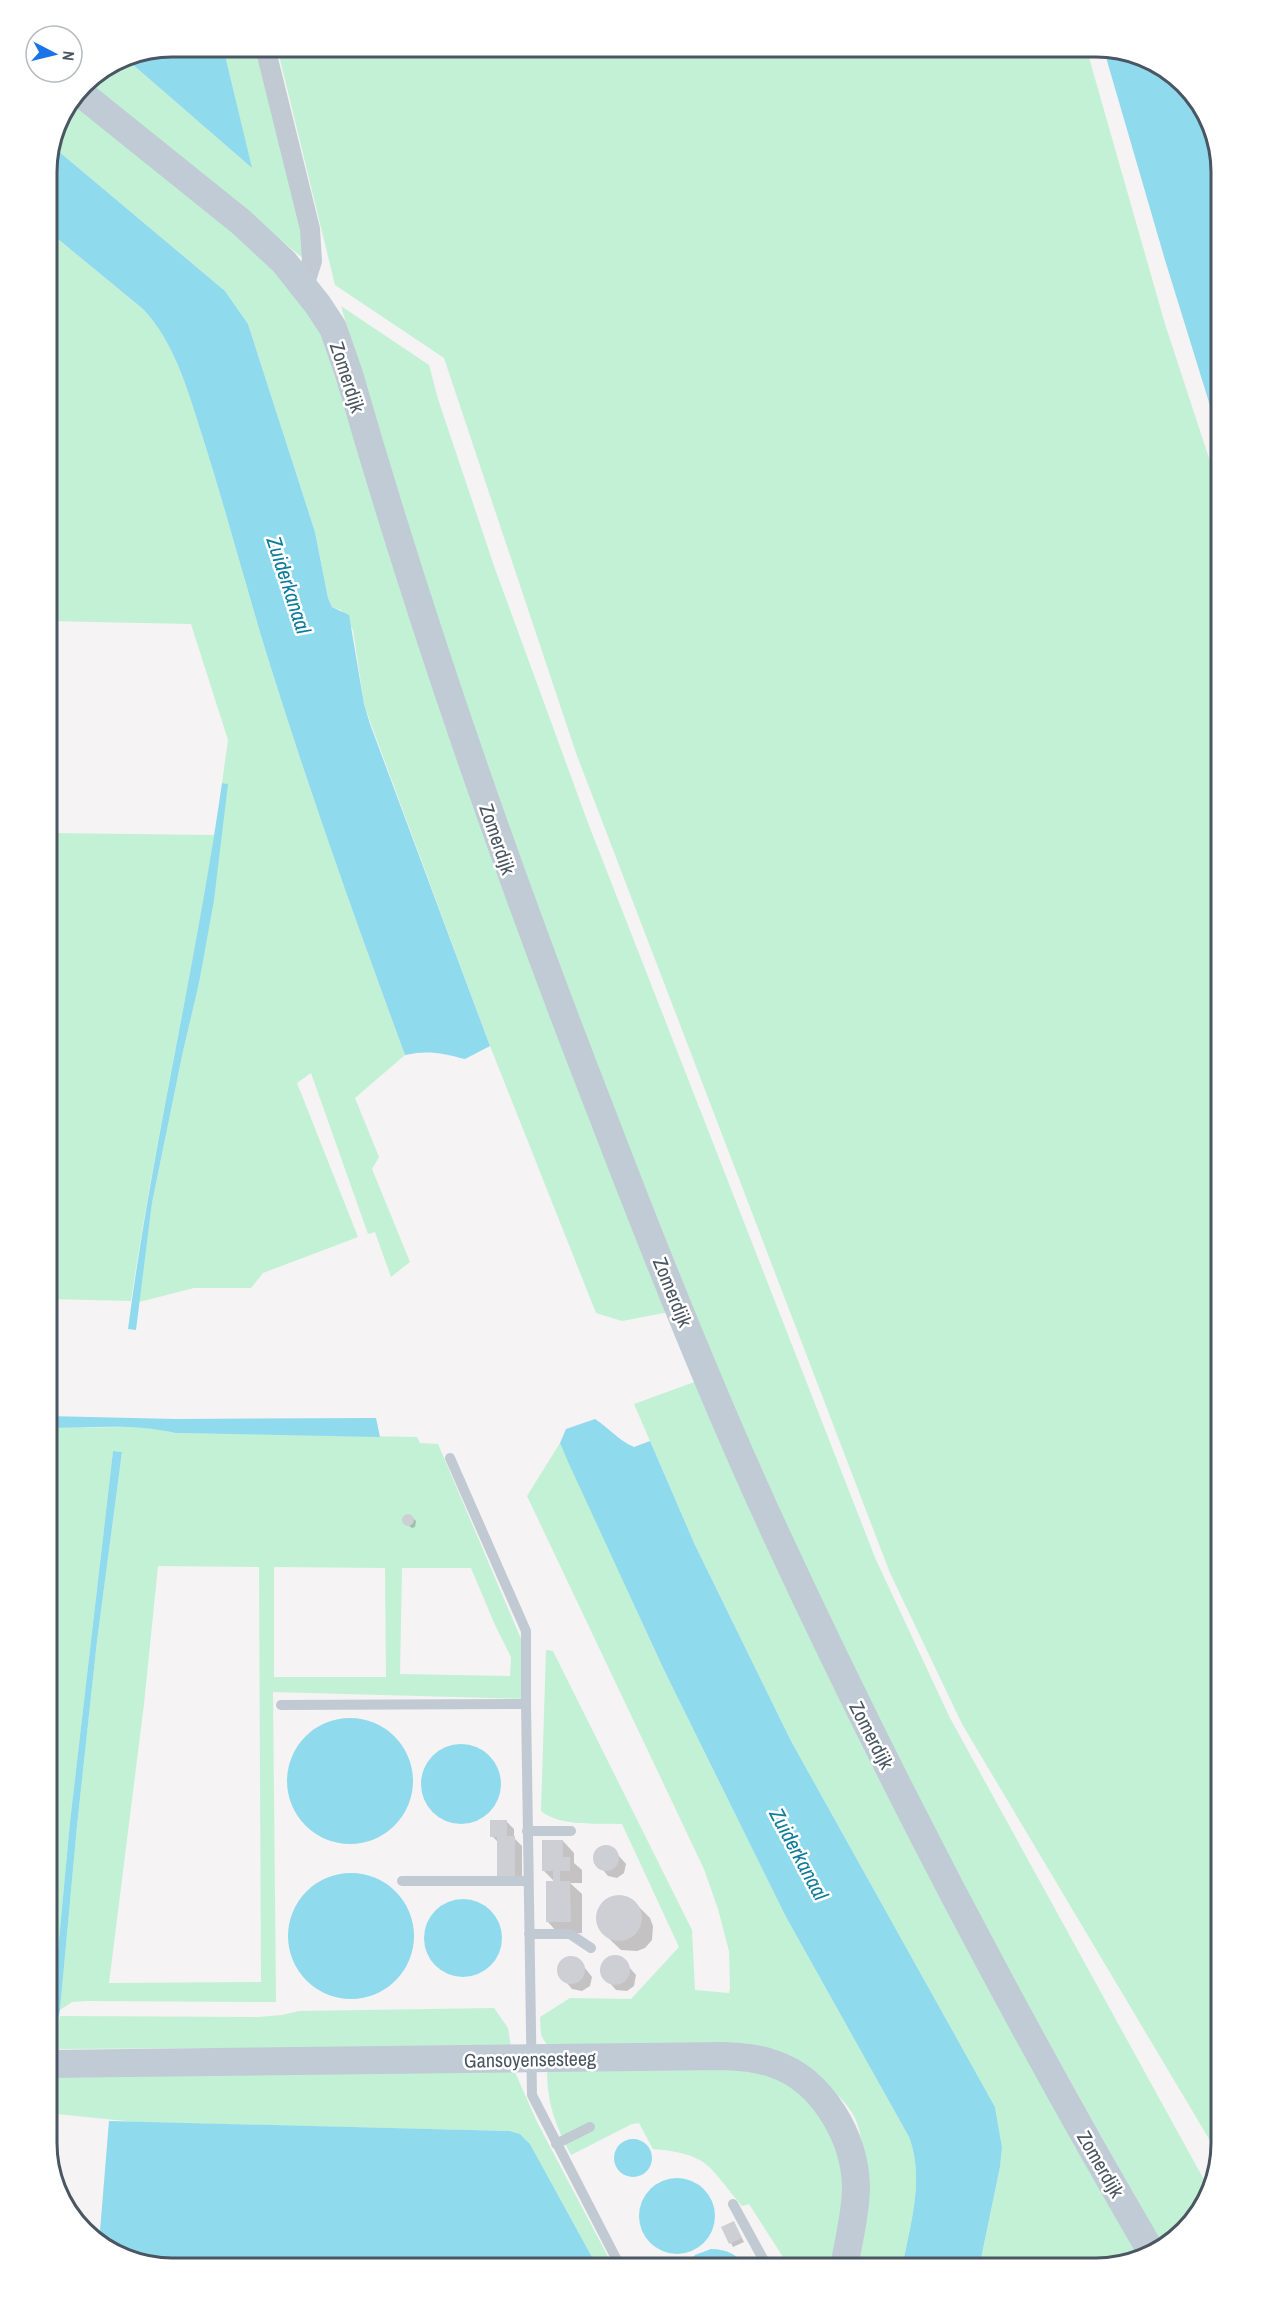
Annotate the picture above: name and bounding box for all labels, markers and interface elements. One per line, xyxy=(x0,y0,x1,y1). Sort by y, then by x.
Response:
north arrow xyxy=(24,24,84,84)
text: N xyxy=(57,50,80,62)
street label: Zomerdijk xyxy=(324,338,372,417)
water label: Zuiderkanaal xyxy=(259,532,319,638)
street label: Zomerdijk xyxy=(473,800,523,879)
street label: Zomerdijk xyxy=(647,1253,699,1332)
street label: Zomerdijk xyxy=(843,1696,901,1774)
water label: Zuiderkanaal xyxy=(762,1802,836,1906)
street label: Gansoyensesteeg xyxy=(464,2044,596,2074)
street label: Zomerdijk xyxy=(1071,2126,1131,2203)

